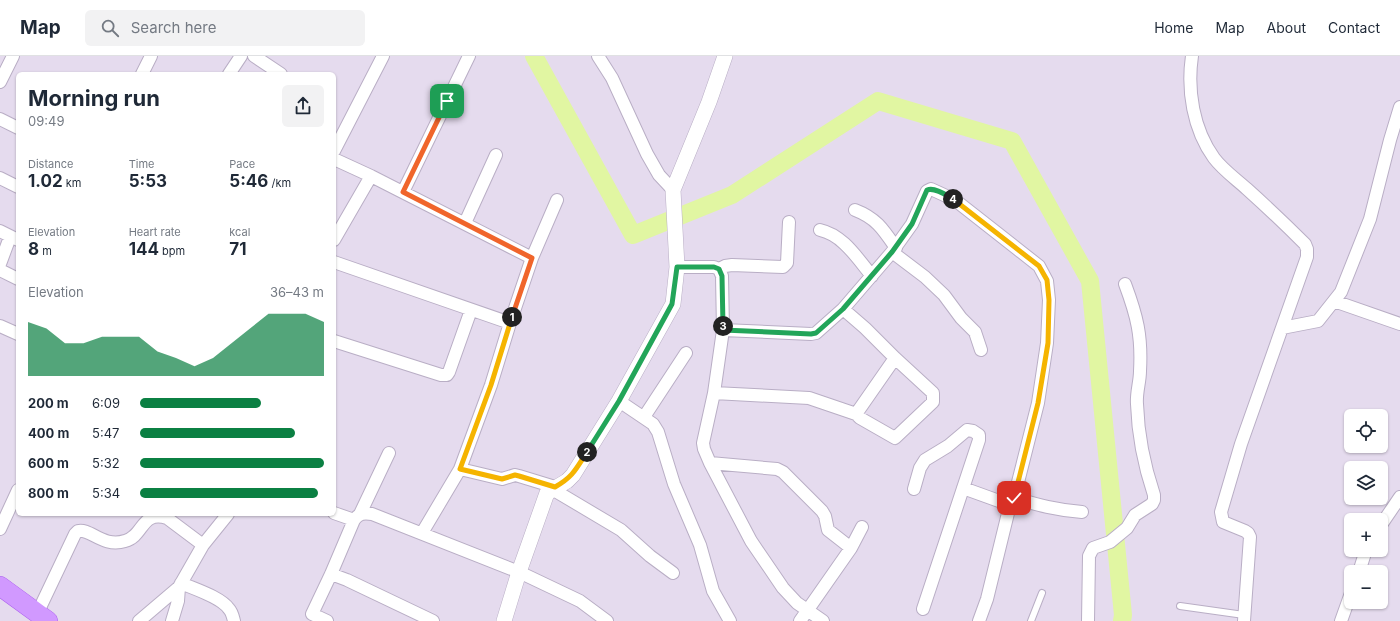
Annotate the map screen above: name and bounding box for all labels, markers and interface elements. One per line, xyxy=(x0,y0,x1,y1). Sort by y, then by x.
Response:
search box xyxy=(85,10,365,46)
text: Map xyxy=(20,16,61,39)
icon: search xyxy=(99,17,121,39)
text: Search here xyxy=(131,18,216,37)
text: Home xyxy=(1154,19,1193,36)
text: Map xyxy=(1215,19,1245,36)
text: About xyxy=(1267,19,1306,36)
text: Contact xyxy=(1328,19,1380,36)
pin xyxy=(430,84,464,118)
text: Morning run xyxy=(28,85,160,111)
button: share xyxy=(282,85,324,127)
icon: arrive xyxy=(436,90,458,112)
text: 09:49 xyxy=(28,113,64,129)
text: Distance xyxy=(28,157,73,171)
text: Time xyxy=(129,157,154,171)
text: Pace xyxy=(229,157,255,171)
text: 1.02 xyxy=(28,171,63,191)
text: 5:53 xyxy=(129,171,167,191)
text: 5:46 xyxy=(229,171,268,191)
text: km xyxy=(63,176,81,190)
text: /km xyxy=(268,176,291,190)
pin: 4 xyxy=(943,189,963,209)
text: 4 xyxy=(949,192,957,206)
text: Elevation xyxy=(28,225,75,239)
text: Heart rate xyxy=(129,225,181,239)
text: kcal xyxy=(229,225,250,239)
text: 8 xyxy=(28,239,39,259)
text: 144 xyxy=(129,239,159,259)
text: 71 xyxy=(229,239,247,259)
text: m xyxy=(39,244,52,258)
text: bpm xyxy=(159,244,185,258)
text: Elevation xyxy=(28,284,84,300)
text: 36–43 m xyxy=(270,284,324,300)
pin: 1 xyxy=(502,307,522,327)
text: 1 xyxy=(510,310,514,324)
pin: 3 xyxy=(713,316,733,336)
text: 3 xyxy=(719,319,727,333)
text: 200 m xyxy=(28,395,69,411)
text: 6:09 xyxy=(92,395,120,411)
map controls xyxy=(1344,409,1388,609)
button: locate xyxy=(1344,409,1388,453)
text: 400 m xyxy=(28,425,69,441)
text: 5:47 xyxy=(92,425,119,441)
pin: 2 xyxy=(577,442,597,462)
text: 2 xyxy=(584,445,590,459)
text: 600 m xyxy=(28,455,69,471)
text: 5:32 xyxy=(92,455,120,471)
button: layers xyxy=(1344,461,1388,505)
pin xyxy=(997,481,1031,515)
text: 800 m xyxy=(28,485,69,501)
text: 5:34 xyxy=(92,485,120,501)
icon: check xyxy=(1003,487,1025,509)
button: + xyxy=(1344,513,1388,557)
button: − xyxy=(1344,565,1388,609)

